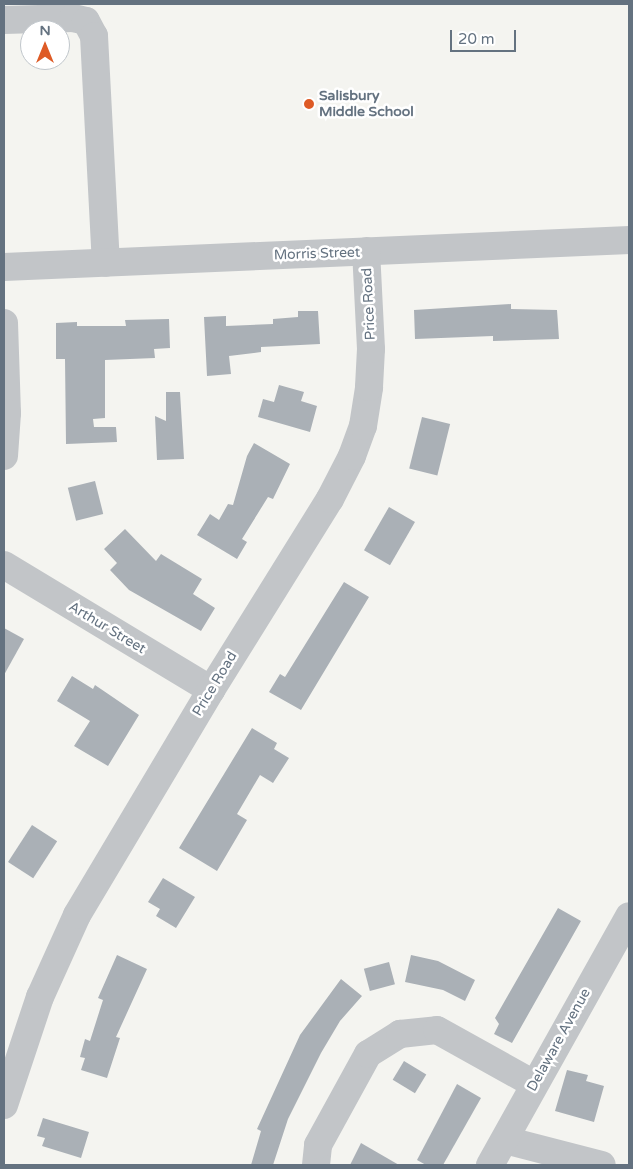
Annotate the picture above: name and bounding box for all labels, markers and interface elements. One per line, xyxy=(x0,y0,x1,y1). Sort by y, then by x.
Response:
north arrow xyxy=(20,20,70,70)
scale bar xyxy=(453,20,519,52)
text: N xyxy=(39,22,51,39)
text: 20 m xyxy=(458,30,495,48)
place label: Salisbury Middle School xyxy=(319,88,414,120)
marker: Salisbury Middle School xyxy=(303,98,315,110)
street label: Morris Street xyxy=(274,244,360,264)
street label: Price Road xyxy=(359,267,379,341)
street label: Arthur Street xyxy=(65,598,149,658)
street label: Price Road xyxy=(189,649,241,719)
street label: Delaware Avenue xyxy=(524,986,594,1094)

